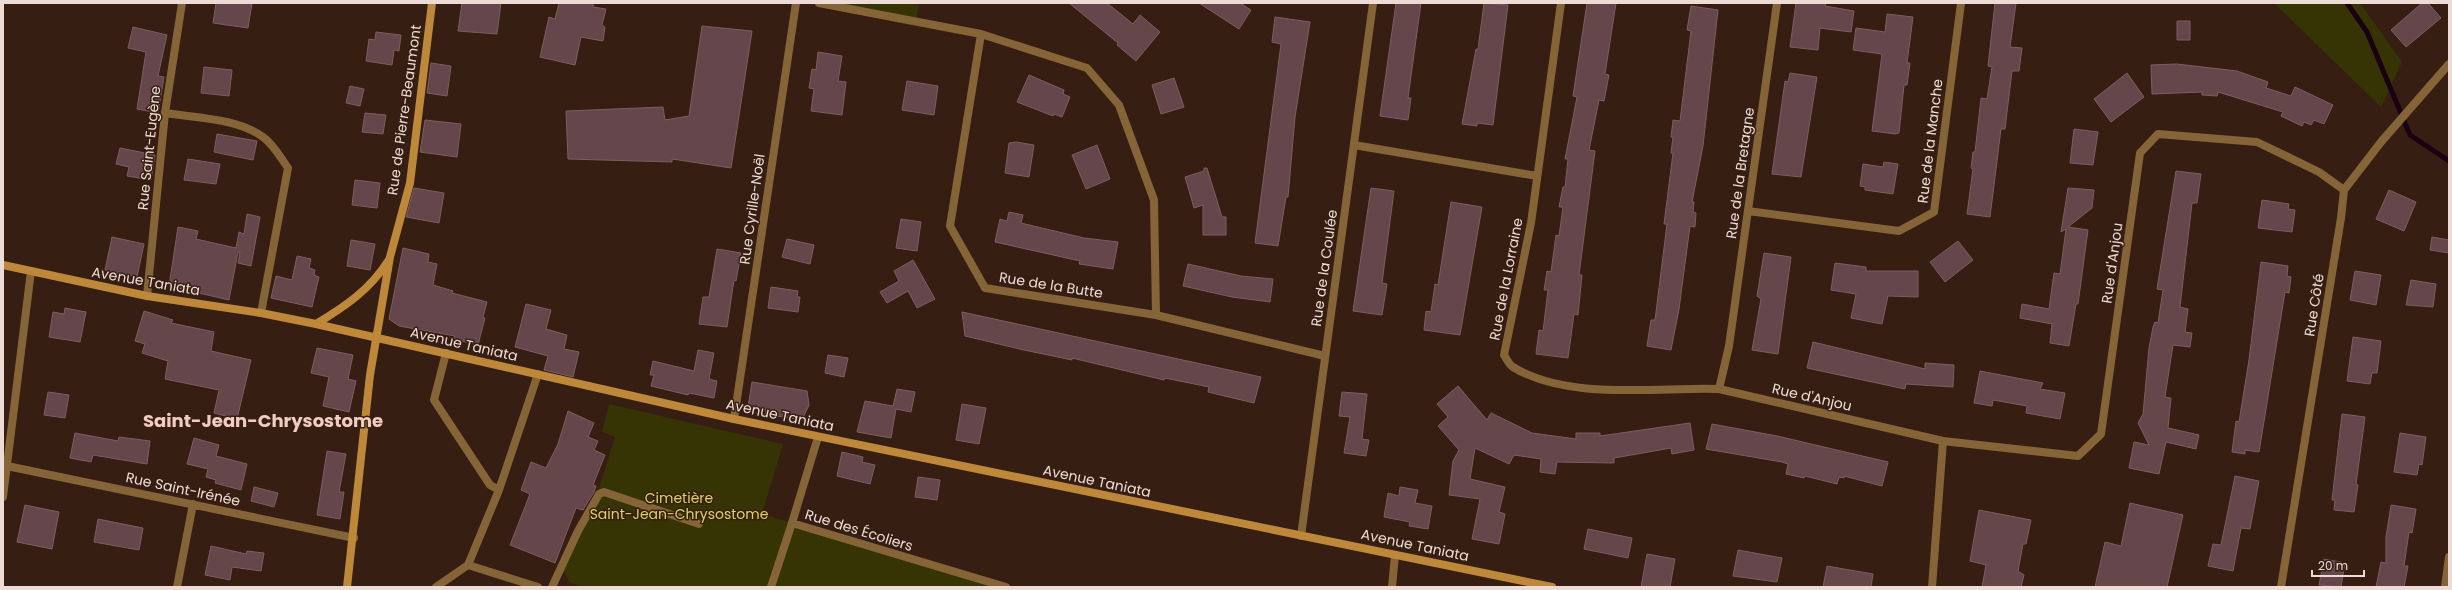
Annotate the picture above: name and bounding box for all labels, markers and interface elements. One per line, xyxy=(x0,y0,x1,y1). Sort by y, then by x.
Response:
street label: Rue de Pierre-Beaumont xyxy=(382,23,426,197)
street label: Rue de la Manche xyxy=(1912,77,1948,204)
street label: Rue Saint-Eugène xyxy=(133,85,165,211)
street label: Rue de la Bretagne xyxy=(1721,106,1759,240)
street label: Rue Cyrille-Noël xyxy=(734,152,770,266)
street label: Rue de la Coulée xyxy=(1306,208,1342,328)
street label: Rue de la Lorraine xyxy=(1484,216,1528,342)
street label: Rue d'Anjou xyxy=(2096,221,2128,305)
street label: Avenue Taniata xyxy=(90,262,202,300)
street label: Rue de la Butte xyxy=(998,267,1105,303)
street label: Rue Côté xyxy=(2299,272,2329,338)
street label: Avenue Taniata xyxy=(408,322,520,366)
street label: Rue d'Anjou xyxy=(1770,378,1854,416)
street label: Avenue Taniata xyxy=(724,394,836,436)
district label: Saint-Jean-Chrysostome xyxy=(143,408,383,433)
street label: Avenue Taniata xyxy=(1041,460,1153,502)
street label: Rue Saint-Irénée xyxy=(124,467,242,511)
park label: Cimetière Saint-Jean-Chrysostome xyxy=(590,488,769,524)
street label: Rue des Écoliers xyxy=(803,504,915,556)
street label: Avenue Taniata xyxy=(1359,524,1471,566)
scale bar xyxy=(2312,552,2364,578)
text: 20 m xyxy=(2318,557,2348,574)

